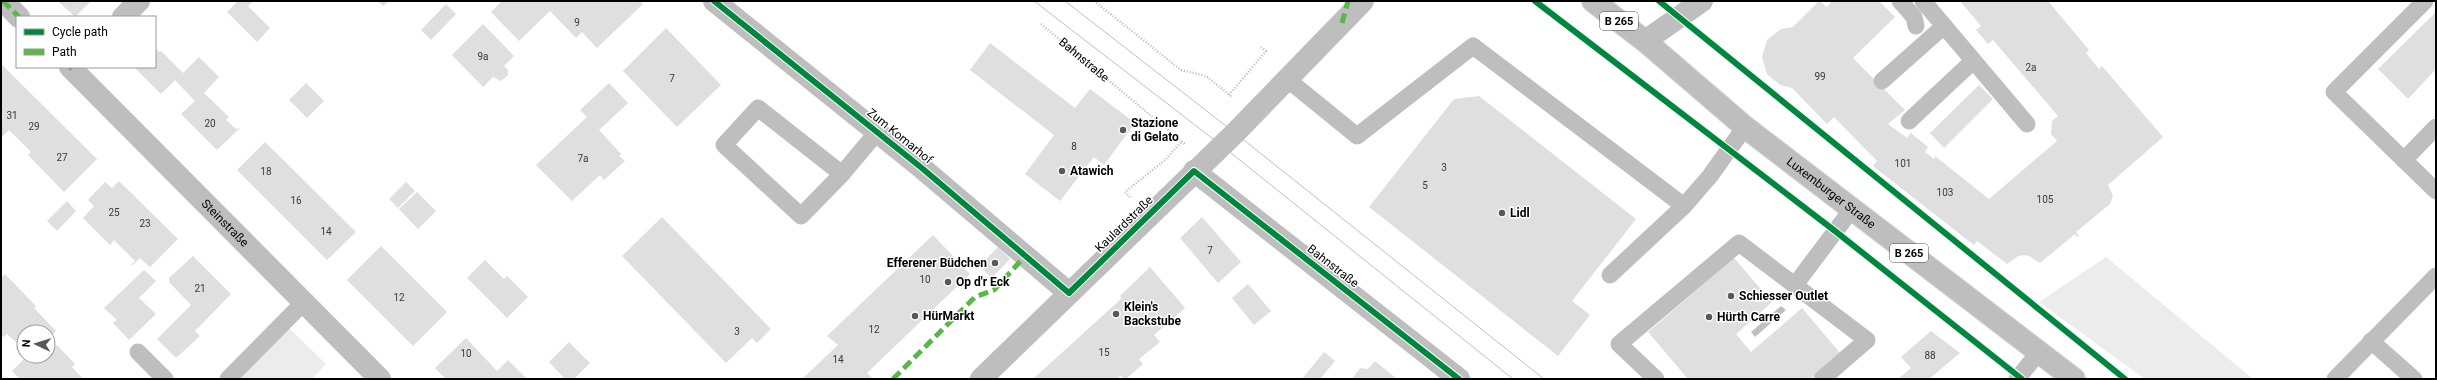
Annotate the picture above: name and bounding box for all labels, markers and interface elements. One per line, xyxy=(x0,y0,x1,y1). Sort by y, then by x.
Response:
road number: B 265 xyxy=(1600,12,1638,30)
legend xyxy=(16,16,156,68)
house number: 9 xyxy=(574,17,580,28)
text: Cycle path xyxy=(52,25,108,39)
street label: Bahnstraße xyxy=(1056,35,1112,85)
text: Path xyxy=(52,45,77,59)
house number: 9a xyxy=(477,51,489,62)
house number: 2a xyxy=(2025,62,2037,73)
house number: 99 xyxy=(1814,71,1826,82)
house number: 7 xyxy=(669,73,675,84)
street label: Zum Komarhof xyxy=(864,105,936,167)
house number: 31 xyxy=(6,110,18,121)
place label: Stazione di Gelato xyxy=(1131,116,1179,144)
house number: 20 xyxy=(204,118,216,129)
house number: 29 xyxy=(28,121,40,132)
marker: Stazione di Gelato xyxy=(1118,125,1128,135)
house number: 8 xyxy=(1071,141,1077,152)
house number: 27 xyxy=(56,152,68,163)
house number: 7a xyxy=(577,153,589,164)
street label: Luxemburger Straße xyxy=(1784,155,1878,231)
house number: 101 xyxy=(1895,158,1911,169)
house number: 3 xyxy=(1441,162,1447,173)
place label: Atawich xyxy=(1070,164,1114,178)
house number: 18 xyxy=(260,166,272,177)
marker: Atawich xyxy=(1057,166,1067,176)
house number: 5 xyxy=(1422,180,1428,191)
house number: 103 xyxy=(1937,187,1953,198)
street label: Kaulardstraße xyxy=(1092,193,1156,255)
house number: 105 xyxy=(2037,194,2054,205)
house number: 16 xyxy=(290,195,302,206)
street label: Steinstraße xyxy=(199,196,252,250)
place label: Lidl xyxy=(1510,206,1530,220)
house number: 25 xyxy=(108,207,120,218)
marker: Lidl xyxy=(1497,208,1507,218)
house number: 23 xyxy=(139,218,151,229)
house number: 14 xyxy=(320,226,332,237)
street label: Bahnstraße xyxy=(1305,242,1361,290)
road number: B 265 xyxy=(1890,244,1928,262)
house number: 7 xyxy=(1207,245,1213,256)
place label: Efferener Büdchen xyxy=(887,256,987,270)
marker: Efferener Büdchen xyxy=(990,258,1000,268)
house number: 10 xyxy=(919,274,931,285)
place label: Op d'r Eck xyxy=(956,275,1010,289)
marker: Op d'r Eck xyxy=(943,277,953,287)
house number: 21 xyxy=(194,283,206,294)
place label: Schiesser Outlet xyxy=(1739,289,1828,303)
marker: Schiesser Outlet xyxy=(1726,291,1736,301)
house number: 12 xyxy=(393,292,405,303)
place label: Klein's Backstube xyxy=(1124,300,1181,328)
place label: HürMarkt xyxy=(923,309,974,323)
marker: Klein's Backstube xyxy=(1111,309,1121,319)
place label: Hürth Carre xyxy=(1717,310,1781,324)
marker: HürMarkt xyxy=(910,311,920,321)
marker: Hürth Carre xyxy=(1704,312,1714,322)
north arrow xyxy=(16,324,56,364)
house number: 12 xyxy=(868,324,880,335)
house number: 3 xyxy=(734,326,740,337)
text: N xyxy=(20,339,33,348)
house number: 15 xyxy=(1098,347,1110,358)
house number: 10 xyxy=(460,348,472,359)
house number: 88 xyxy=(1924,350,1936,361)
house number: 14 xyxy=(832,354,844,365)

